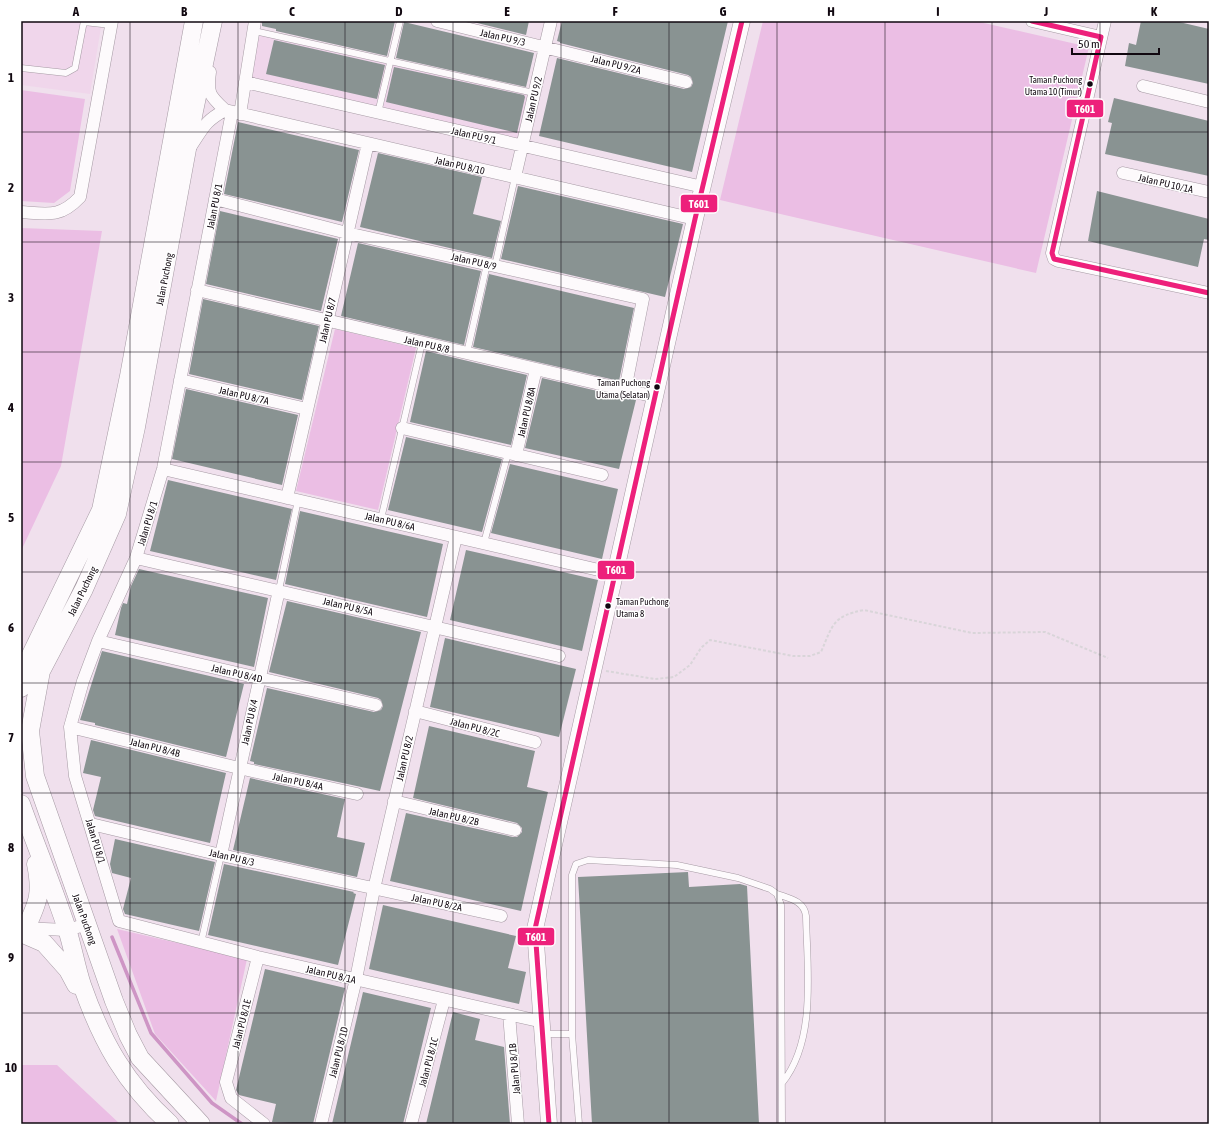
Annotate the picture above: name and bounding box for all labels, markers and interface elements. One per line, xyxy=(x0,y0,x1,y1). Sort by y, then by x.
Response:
text: A xyxy=(72,4,80,19)
text: B xyxy=(181,4,188,19)
text: C xyxy=(289,4,295,19)
text: D xyxy=(395,4,403,19)
text: E xyxy=(504,4,510,19)
text: F xyxy=(612,4,618,19)
text: G xyxy=(720,4,727,19)
text: H xyxy=(827,4,835,19)
text: I xyxy=(936,4,940,19)
text: J xyxy=(1043,4,1048,19)
text: K xyxy=(1151,4,1158,19)
street label: Jalan PU 9/3 xyxy=(479,27,527,48)
scale bar xyxy=(1072,30,1159,56)
text: 50 m xyxy=(1078,37,1100,51)
street label: Jalan PU 9/2A xyxy=(590,53,642,76)
text: 1 xyxy=(8,70,14,85)
street label: Jalan PU 9/2 xyxy=(523,75,544,123)
place label: Taman Puchong Utama 10 (Timur) xyxy=(1025,75,1082,97)
marker: Taman Puchong Utama 10 (Timur) xyxy=(1085,79,1095,89)
line badge: T601 xyxy=(1066,99,1104,118)
text: T601 xyxy=(1075,103,1095,115)
street label: Jalan PU 9/1 xyxy=(450,125,498,146)
street label: Jalan PU 8/10 xyxy=(434,154,486,177)
street label: Jalan PU 10/1A xyxy=(1137,172,1194,195)
text: 2 xyxy=(8,180,14,195)
street label: Jalan PU 8/1 xyxy=(205,182,224,230)
line badge: T601 xyxy=(680,194,718,213)
text: T601 xyxy=(689,198,709,210)
street label: Jalan Puchong xyxy=(154,251,175,306)
street label: Jalan PU 8/9 xyxy=(450,251,498,272)
text: 3 xyxy=(8,290,14,305)
street label: Jalan PU 8/7 xyxy=(317,296,338,344)
street label: Jalan PU 8/8 xyxy=(403,334,451,355)
place label: Taman Puchong Utama (Selatan) xyxy=(596,378,650,400)
marker: Taman Puchong Utama (Selatan) xyxy=(652,382,662,392)
street label: Jalan PU 8/7A xyxy=(218,384,270,407)
street label: Jalan PU 8/8A xyxy=(515,386,538,438)
text: 4 xyxy=(7,400,14,415)
street label: Jalan PU 8/1 xyxy=(135,499,160,547)
text: 5 xyxy=(8,510,14,525)
street label: Jalan PU 8/6A xyxy=(364,510,416,533)
line badge: T601 xyxy=(597,560,635,580)
street label: Jalan Puchong xyxy=(66,564,99,618)
text: T601 xyxy=(606,564,626,576)
street label: Jalan PU 8/5A xyxy=(322,595,374,618)
place label: Taman Puchong Utama 8 xyxy=(616,597,669,619)
marker: Taman Puchong Utama 8 xyxy=(603,601,613,611)
text: 6 xyxy=(8,620,14,635)
street label: Jalan PU 8/4D xyxy=(210,662,264,685)
street label: Jalan PU 8/4 xyxy=(239,698,260,746)
street label: Jalan PU 8/2C xyxy=(449,716,501,740)
text: 7 xyxy=(8,730,14,745)
street label: Jalan PU 8/2 xyxy=(394,734,415,782)
street label: Jalan PU 8/4B xyxy=(129,736,181,759)
street label: Jalan PU 8/4A xyxy=(272,771,324,792)
street label: Jalan PU 8/2B xyxy=(428,805,480,828)
street label: Jalan PU 8/1 xyxy=(83,817,108,865)
text: 8 xyxy=(8,840,14,855)
street label: Jalan PU 8/3 xyxy=(208,847,256,868)
street label: Jalan Puchong xyxy=(70,892,99,947)
street label: Jalan PU 8/2A xyxy=(411,892,463,913)
line badge: T601 xyxy=(517,927,555,946)
text: T601 xyxy=(526,931,546,943)
text: 9 xyxy=(8,950,14,965)
street label: Jalan PU 8/1A xyxy=(305,963,357,986)
street label: Jalan PU 8/1E xyxy=(230,998,253,1050)
street label: Jalan PU 8/1D xyxy=(327,1025,350,1079)
street label: Jalan PU 8/1C xyxy=(417,1036,441,1088)
street label: Jalan PU 8/1B xyxy=(507,1043,522,1095)
text: 10 xyxy=(5,1060,17,1075)

